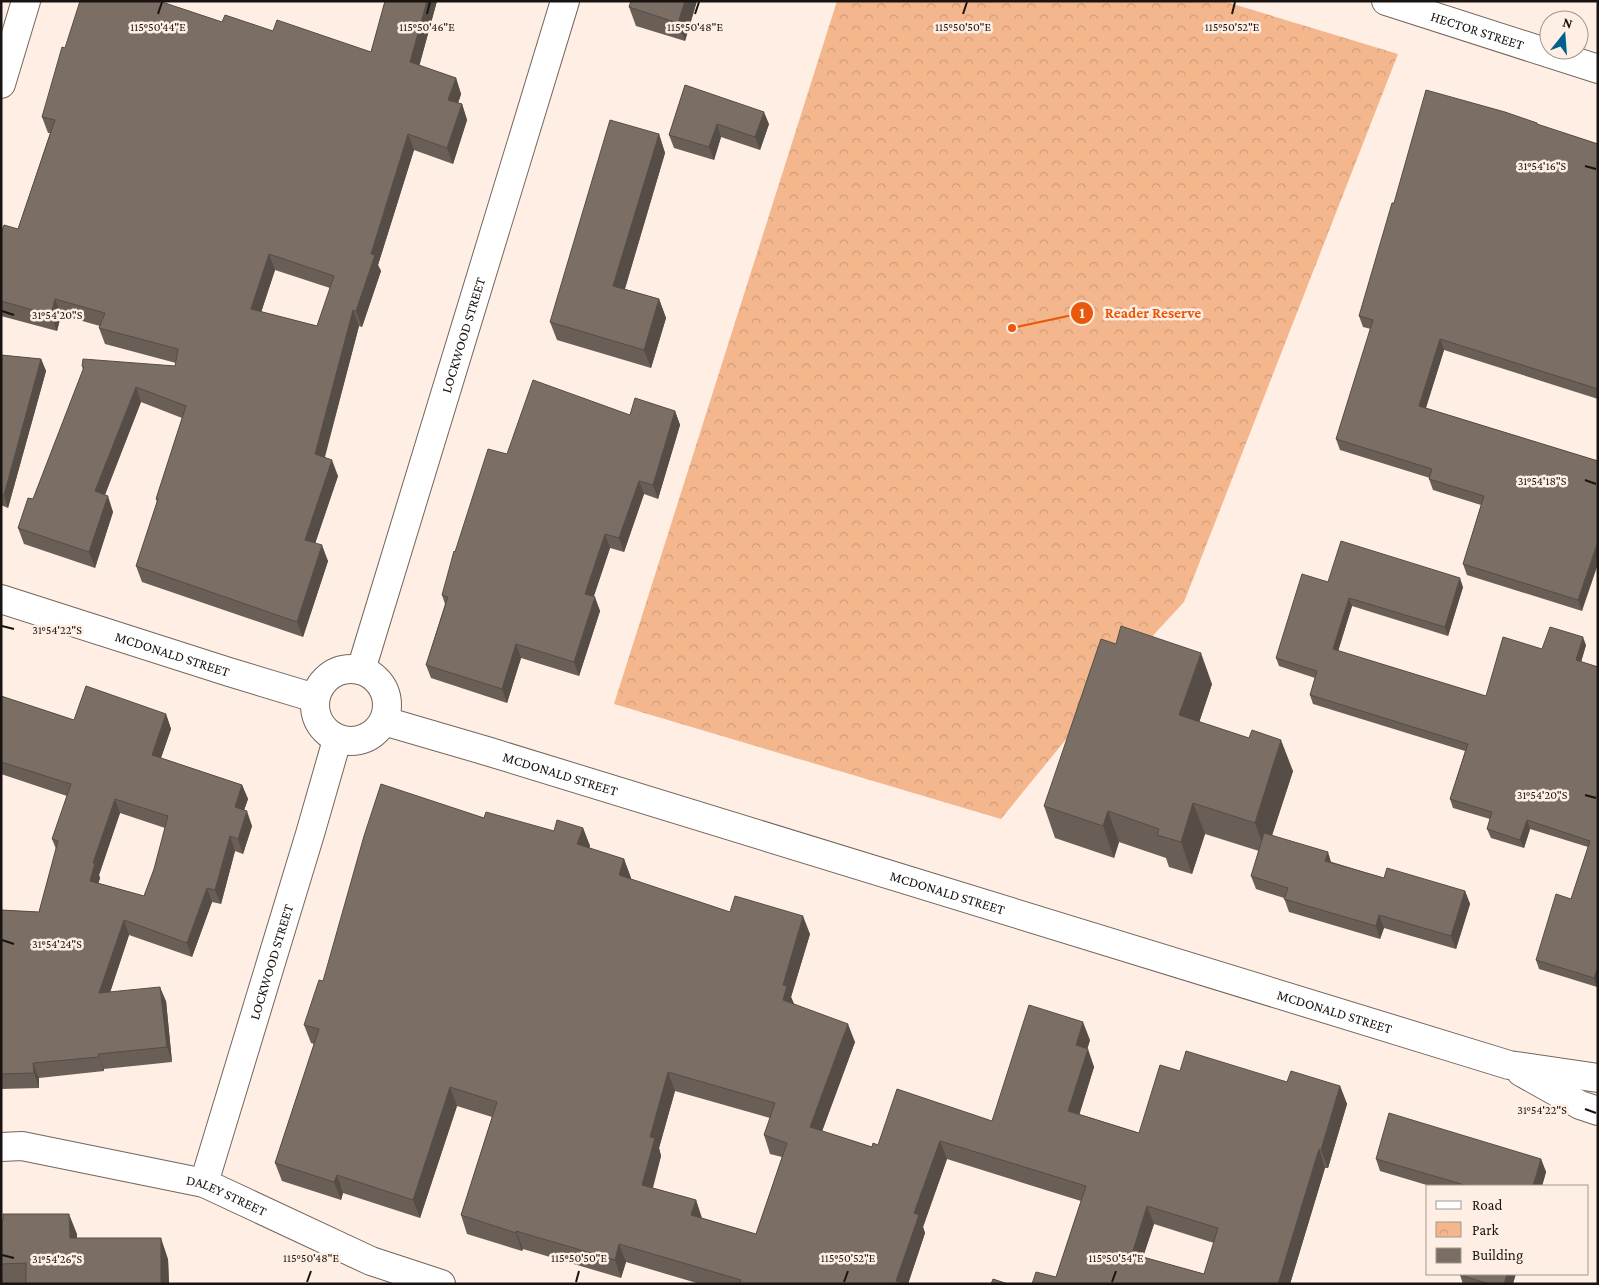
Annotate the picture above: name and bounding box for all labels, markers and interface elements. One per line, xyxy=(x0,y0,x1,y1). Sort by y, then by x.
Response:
street label: HECTOR STREET xyxy=(1429,8,1526,53)
north arrow xyxy=(1539,10,1589,60)
text: N xyxy=(1561,14,1575,32)
text: 115°50'44"E xyxy=(130,20,186,34)
text: 115°50'46"E xyxy=(399,20,455,34)
text: 115°50'48"E xyxy=(667,20,723,34)
text: 115°50'50"E xyxy=(935,20,991,34)
text: 115°50'52"E xyxy=(1205,20,1260,34)
text: 31°54'16"S xyxy=(1518,159,1567,173)
street label: LOCKWOOD STREET xyxy=(438,275,488,395)
callout: Reader Reserve xyxy=(1070,298,1211,328)
text: 1 xyxy=(1079,305,1085,321)
text: Reader Reserve xyxy=(1105,305,1201,321)
text: 31°54'20"S xyxy=(32,308,83,322)
text: 31°54'18"S xyxy=(1518,474,1567,488)
text: 31°54'22"S xyxy=(32,623,82,637)
street label: MCDONALD STREET xyxy=(113,628,232,680)
street label: MCDONALD STREET xyxy=(501,748,620,799)
text: 31°54'20"S xyxy=(1517,788,1568,802)
street label: MCDONALD STREET xyxy=(888,867,1007,918)
street label: LOCKWOOD STREET xyxy=(246,902,296,1022)
text: 31°54'24"S xyxy=(32,937,82,951)
street label: MCDONALD STREET xyxy=(1275,986,1394,1037)
text: 31°54'22"S xyxy=(1517,1103,1567,1117)
street label: DALEY STREET xyxy=(185,1172,270,1219)
legend xyxy=(1426,1185,1589,1275)
text: Road xyxy=(1472,1197,1503,1213)
text: Park xyxy=(1472,1222,1499,1238)
text: Building xyxy=(1472,1247,1523,1264)
text: 115°50'48"E xyxy=(283,1251,339,1265)
text: 115°50'50"E xyxy=(551,1251,607,1265)
text: 115°50'52"E xyxy=(821,1251,876,1265)
text: 115°50'54"E xyxy=(1088,1251,1144,1265)
text: 31°54'26"S xyxy=(32,1252,82,1266)

